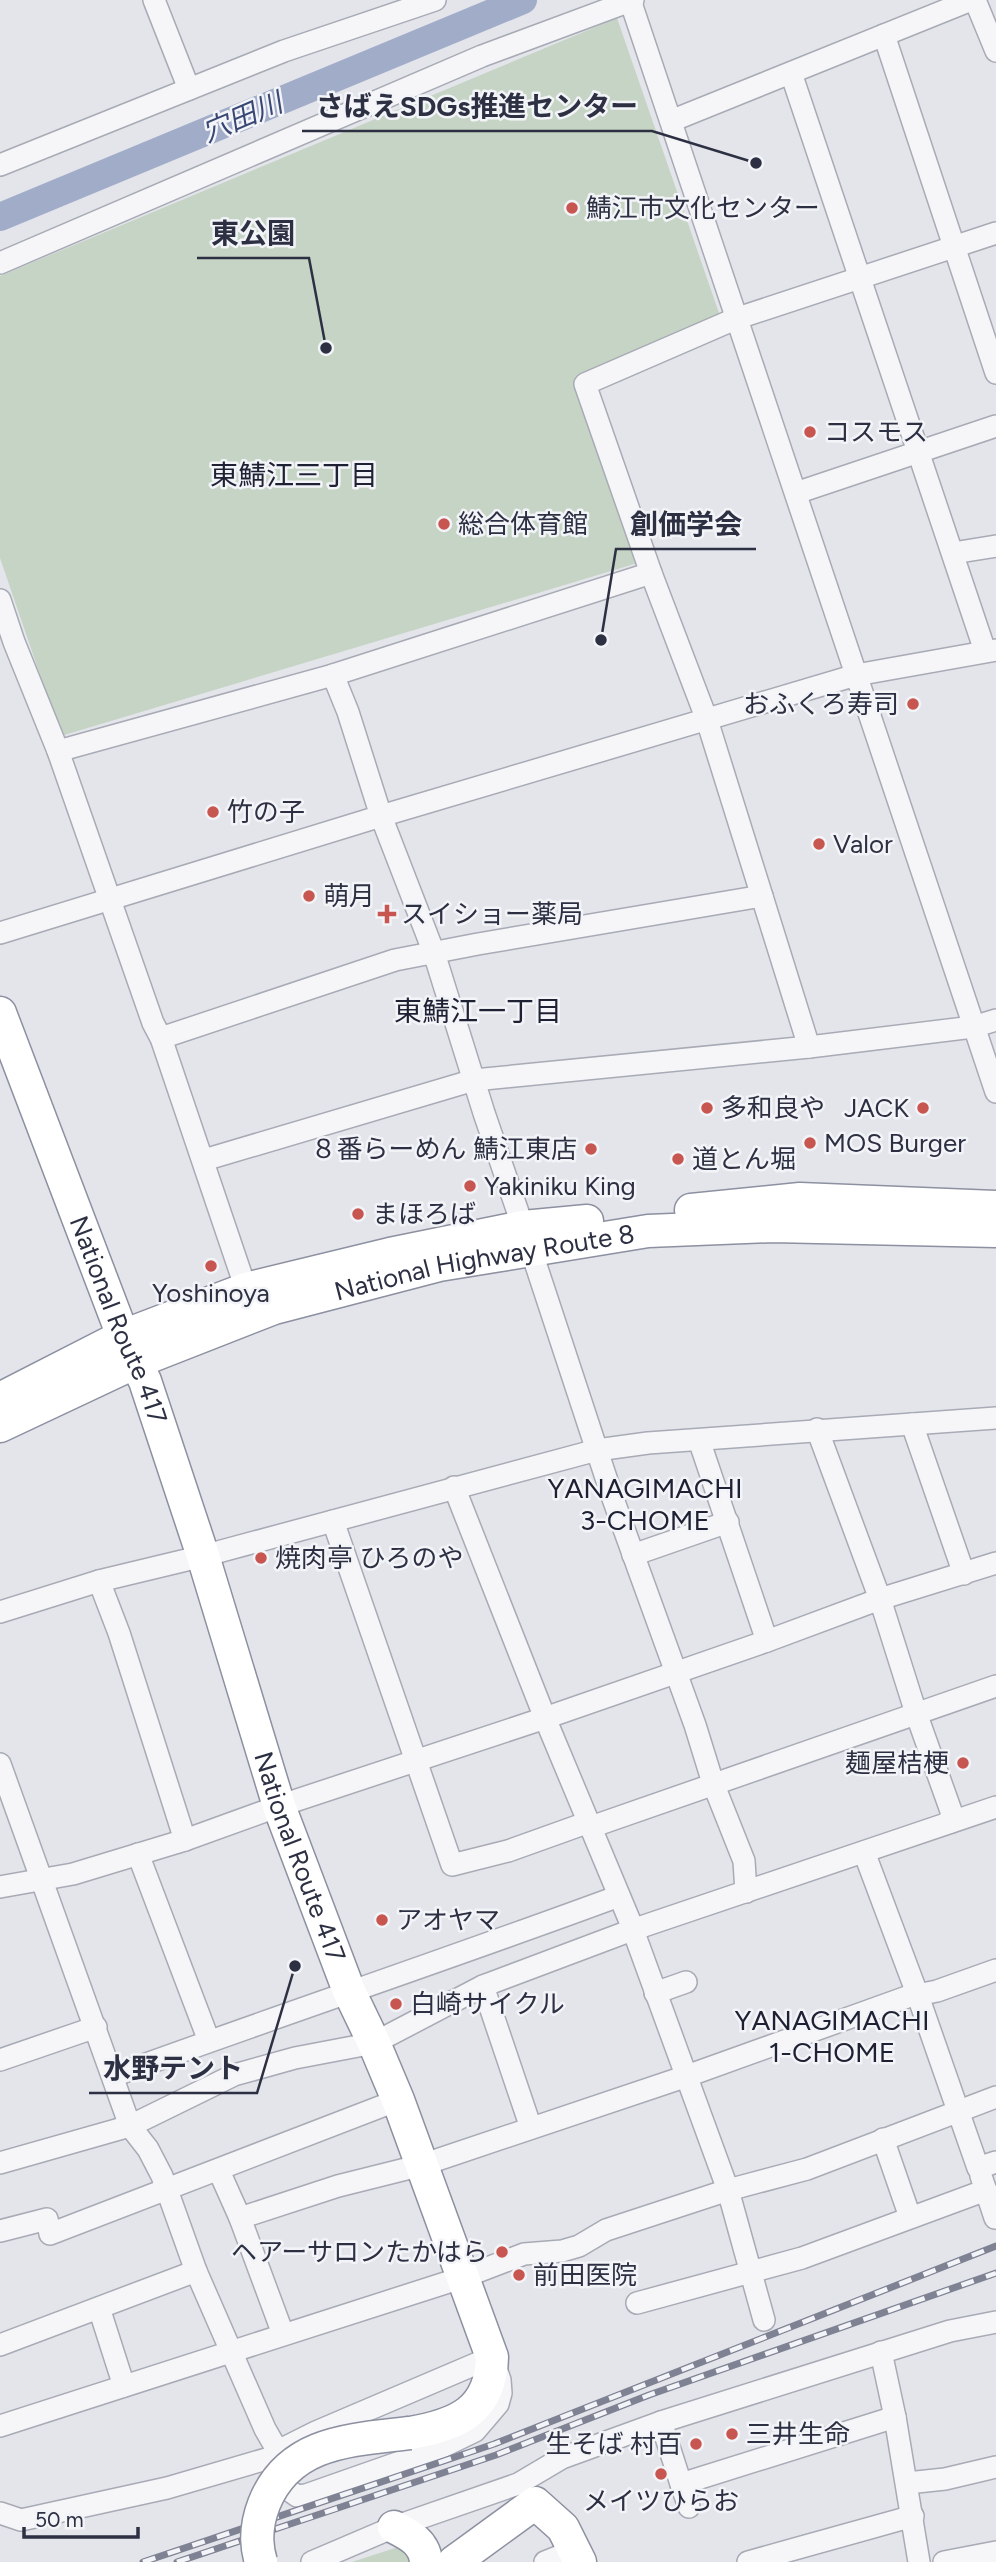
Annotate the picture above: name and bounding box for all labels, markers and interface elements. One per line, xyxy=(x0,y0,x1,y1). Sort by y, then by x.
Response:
callout: さばえSDGs推進センター xyxy=(302,82,652,131)
water label: 穴田川 xyxy=(197,84,290,149)
text: さばえSDGs推進センター xyxy=(316,89,638,123)
place label: 鯖江市文化センター xyxy=(586,192,820,224)
marker: 鯖江市文化センター xyxy=(564,200,580,216)
callout: 東公園 xyxy=(197,209,309,258)
text: 東公園 xyxy=(211,216,295,250)
place label: コスモス xyxy=(824,416,928,448)
marker: コスモス xyxy=(802,424,818,440)
district label: 東鯖江三丁目 xyxy=(210,458,378,492)
callout: 創価学会 xyxy=(616,500,756,549)
text: 創価学会 xyxy=(630,507,742,541)
place label: 総合体育館 xyxy=(458,508,588,540)
marker: 総合体育館 xyxy=(436,516,452,532)
place label: おふくろ寿司 xyxy=(743,688,899,720)
marker: おふくろ寿司 xyxy=(905,696,921,712)
place label: 竹の子 xyxy=(227,796,305,828)
marker: 竹の子 xyxy=(205,804,221,820)
place label: Valor xyxy=(833,828,893,860)
marker: Valor xyxy=(811,836,827,852)
place label: 萌月 xyxy=(323,880,375,912)
marker: 萌月 xyxy=(301,888,317,904)
place label: スイショー薬局 xyxy=(401,898,583,930)
marker: スイショー薬局 xyxy=(379,906,395,922)
district label: 東鯖江一丁目 xyxy=(394,994,562,1028)
place label: 多和良や xyxy=(721,1092,825,1124)
place label: JACK xyxy=(844,1092,909,1124)
marker: 多和良や xyxy=(699,1100,715,1116)
marker: JACK xyxy=(915,1100,931,1116)
place label: MOS Burger xyxy=(824,1127,966,1159)
place label: ８番らーめん 鯖江東店 xyxy=(311,1133,577,1165)
marker: MOS Burger xyxy=(802,1135,818,1151)
marker: ８番らーめん 鯖江東店 xyxy=(583,1141,599,1157)
place label: 道とん堀 xyxy=(692,1143,796,1175)
marker: 道とん堀 xyxy=(670,1151,686,1167)
place label: Yakiniku King xyxy=(484,1170,636,1202)
marker: Yakiniku King xyxy=(462,1178,478,1194)
place label: まほろば xyxy=(372,1198,476,1230)
marker: まほろば xyxy=(350,1206,366,1222)
street label: National Route 417 xyxy=(63,1211,174,1428)
street label: National Highway Route 8 xyxy=(331,1217,637,1308)
marker: Yoshinoya xyxy=(203,1258,219,1274)
place label: Yoshinoya xyxy=(152,1277,270,1309)
district label: YANAGIMACHI 3-CHOME xyxy=(547,1471,743,1537)
place label: 焼肉亭 ひろのや xyxy=(275,1542,463,1574)
marker: 焼肉亭 ひろのや xyxy=(253,1550,269,1566)
place label: 麺屋桔梗 xyxy=(845,1747,949,1779)
street label: National Route 417 xyxy=(247,1748,352,1966)
marker: 麺屋桔梗 xyxy=(955,1755,971,1771)
place label: アオヤマ xyxy=(396,1904,500,1936)
marker: アオヤマ xyxy=(374,1912,390,1928)
place label: 白崎サイクル xyxy=(410,1988,565,2020)
marker: 白崎サイクル xyxy=(388,1996,404,2012)
district label: YANAGIMACHI 1-CHOME xyxy=(734,2003,930,2069)
callout: 水野テント xyxy=(89,2044,257,2093)
text: 水野テント xyxy=(103,2051,243,2085)
place label: ヘアーサロンたかはら xyxy=(231,2236,488,2268)
marker: ヘアーサロンたかはら xyxy=(494,2244,510,2260)
place label: 前田医院 xyxy=(533,2259,637,2291)
marker: 前田医院 xyxy=(511,2267,527,2283)
place label: 三井生命 xyxy=(746,2418,850,2450)
marker: 三井生命 xyxy=(724,2426,740,2442)
place label: 生そば 村百 xyxy=(546,2428,682,2460)
marker: 生そば 村百 xyxy=(688,2436,704,2452)
marker: メイツひらお xyxy=(653,2466,669,2482)
place label: メイツひらお xyxy=(583,2485,739,2517)
scale bar xyxy=(24,2496,138,2540)
text: 50 m xyxy=(35,2507,84,2532)

